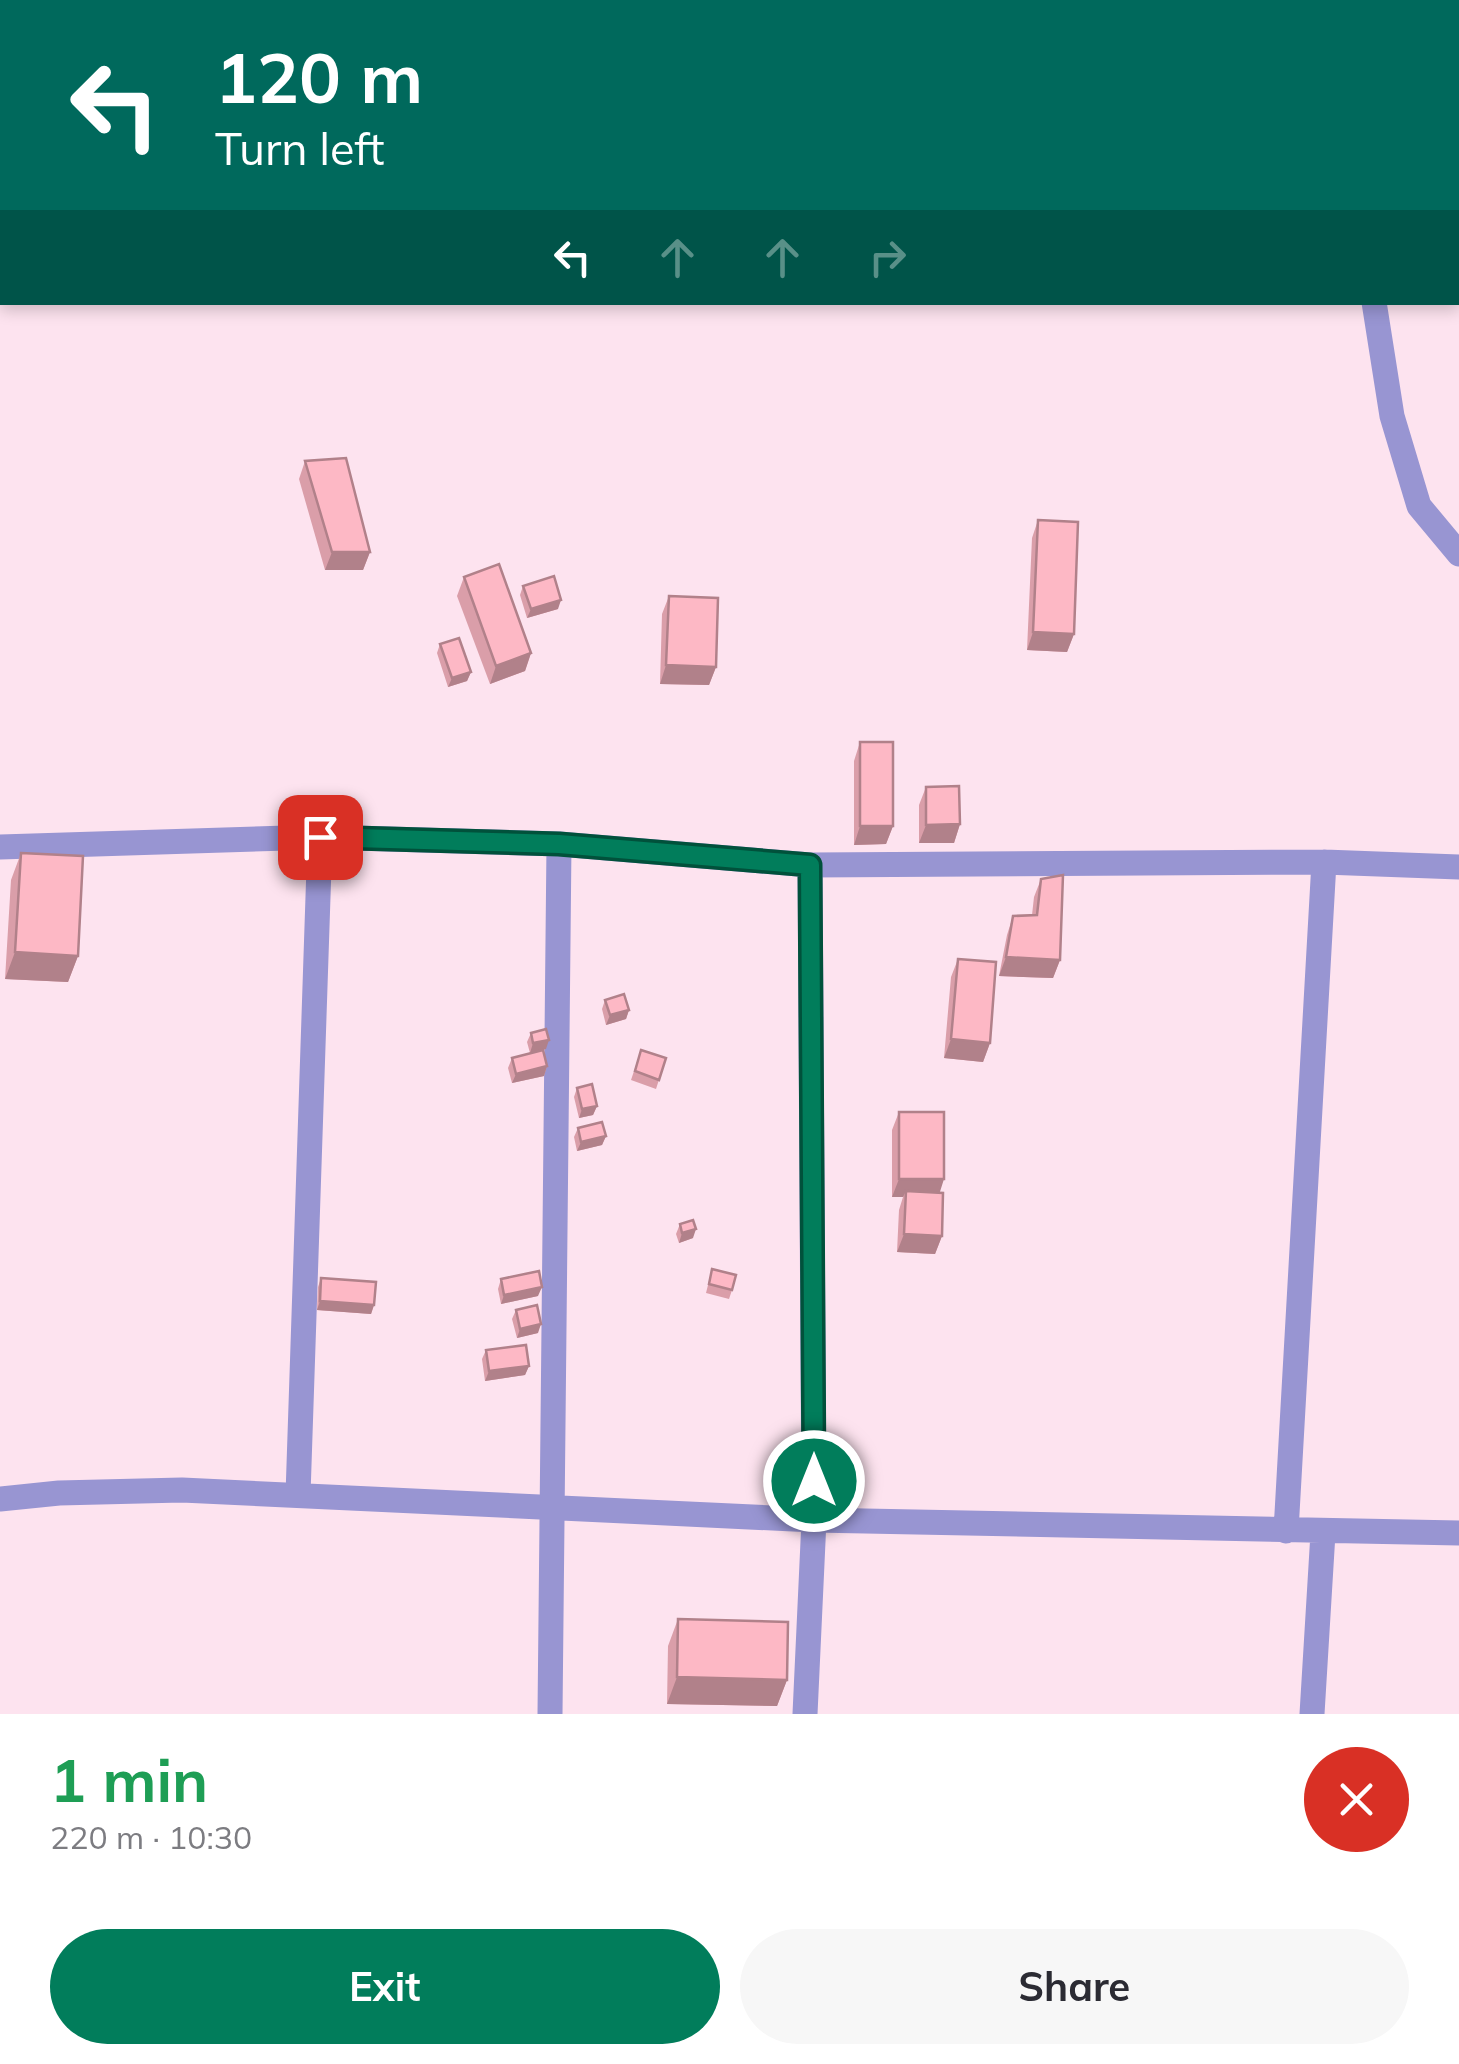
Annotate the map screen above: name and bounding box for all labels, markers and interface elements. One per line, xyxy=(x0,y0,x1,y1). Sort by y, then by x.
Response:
text: 120 m xyxy=(215,33,423,121)
icon: left xyxy=(50,40,180,170)
text: Turn left xyxy=(215,120,384,176)
icon: left xyxy=(545,230,600,285)
icon: ahead xyxy=(650,230,705,285)
icon: ahead xyxy=(755,230,810,285)
icon: right xyxy=(860,230,915,285)
pin xyxy=(278,795,363,880)
icon: arrive xyxy=(293,810,348,865)
position arrow xyxy=(762,1429,866,1533)
text: 1 min xyxy=(50,1742,208,1817)
button: close xyxy=(1304,1747,1409,1852)
text: 220 m · 10:30 xyxy=(50,1817,252,1857)
button: Exit xyxy=(50,1929,720,2044)
button: Share xyxy=(740,1929,1409,2044)

